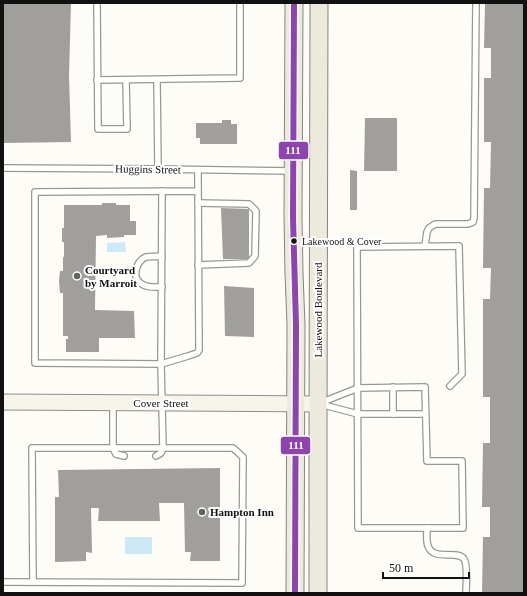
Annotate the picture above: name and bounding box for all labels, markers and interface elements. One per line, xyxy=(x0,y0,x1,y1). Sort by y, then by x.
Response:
line badge: 111 xyxy=(278,141,309,160)
text: 111 xyxy=(285,144,301,156)
street label: Huggins Street xyxy=(115,162,181,176)
marker: Lakewood & Cover xyxy=(289,236,299,246)
place label: Lakewood & Cover xyxy=(302,236,382,247)
street label: Lakewood Boulevard xyxy=(312,262,324,358)
place label: Courtyard by Marroit xyxy=(85,264,137,289)
marker: Courtyard by Marroit xyxy=(72,271,82,281)
street label: Cover Street xyxy=(133,397,189,409)
line badge: 111 xyxy=(280,436,311,455)
text: 111 xyxy=(288,439,304,451)
place label: Hampton Inn xyxy=(210,506,274,518)
marker: Hampton Inn xyxy=(197,507,207,517)
scale bar xyxy=(383,554,469,580)
text: 50 m xyxy=(389,561,414,575)

